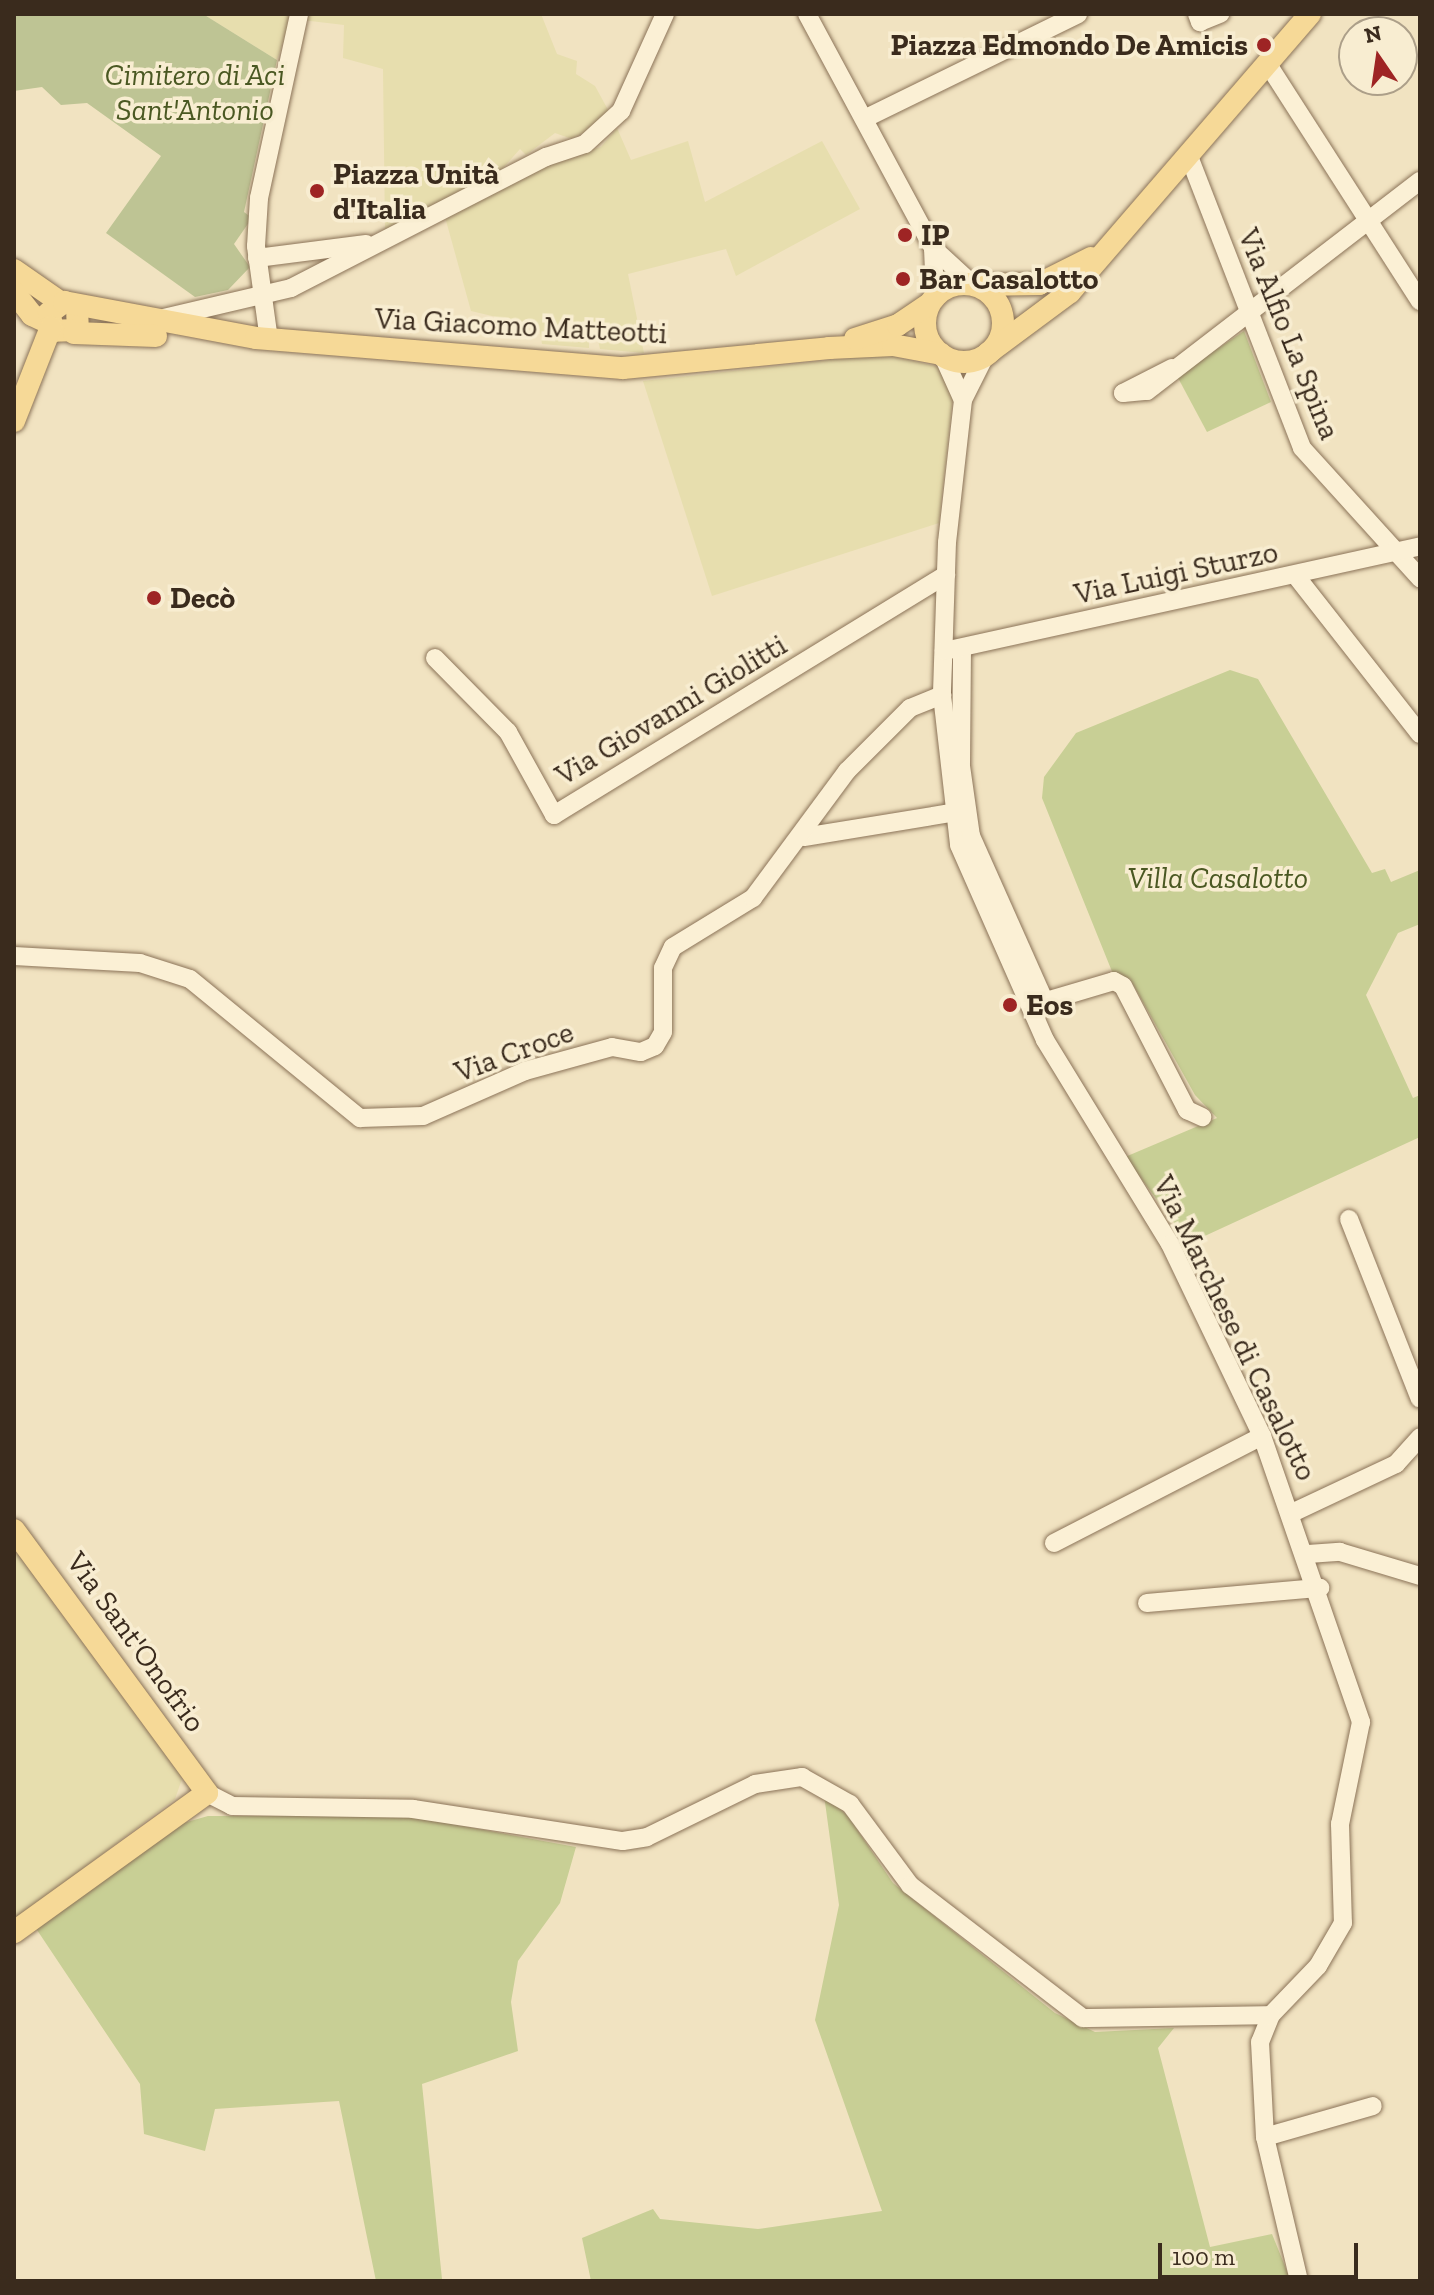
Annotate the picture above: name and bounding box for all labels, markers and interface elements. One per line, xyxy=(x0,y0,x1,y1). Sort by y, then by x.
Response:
north arrow xyxy=(1338,16,1418,96)
text: N xyxy=(1362,19,1384,49)
place label: Piazza Edmondo De Amicis xyxy=(890,27,1248,63)
marker: Piazza Edmondo De Amicis xyxy=(1255,36,1273,54)
park label: Cimitero di Aci Sant'Antonio xyxy=(104,57,286,128)
place label: Piazza Unità d'Italia xyxy=(333,156,499,226)
marker: Piazza Unità d'Italia xyxy=(308,182,326,200)
place label: IP xyxy=(921,217,949,253)
street label: Via Alfio La Spina xyxy=(1230,223,1348,445)
marker: IP xyxy=(896,226,914,244)
place label: Bar Casalotto xyxy=(919,261,1099,297)
marker: Bar Casalotto xyxy=(894,270,912,288)
street label: Via Giacomo Matteotti xyxy=(374,300,668,352)
street label: Via Luigi Sturzo xyxy=(1071,534,1281,612)
place label: Decò xyxy=(170,580,235,616)
marker: Decò xyxy=(145,589,163,607)
street label: Via Giovanni Giolitti xyxy=(549,627,793,793)
park label: Villa Casalotto xyxy=(1128,860,1308,896)
place label: Eos xyxy=(1026,987,1073,1023)
marker: Eos xyxy=(1001,996,1019,1014)
street label: Via Croce xyxy=(450,1014,578,1090)
street label: Via Marchese di Casalotto xyxy=(1145,1170,1325,1486)
street label: Via Sant'Onofrio xyxy=(59,1545,213,1739)
scale bar xyxy=(1162,2227,1362,2277)
text: 100 m xyxy=(1172,2242,1235,2271)

